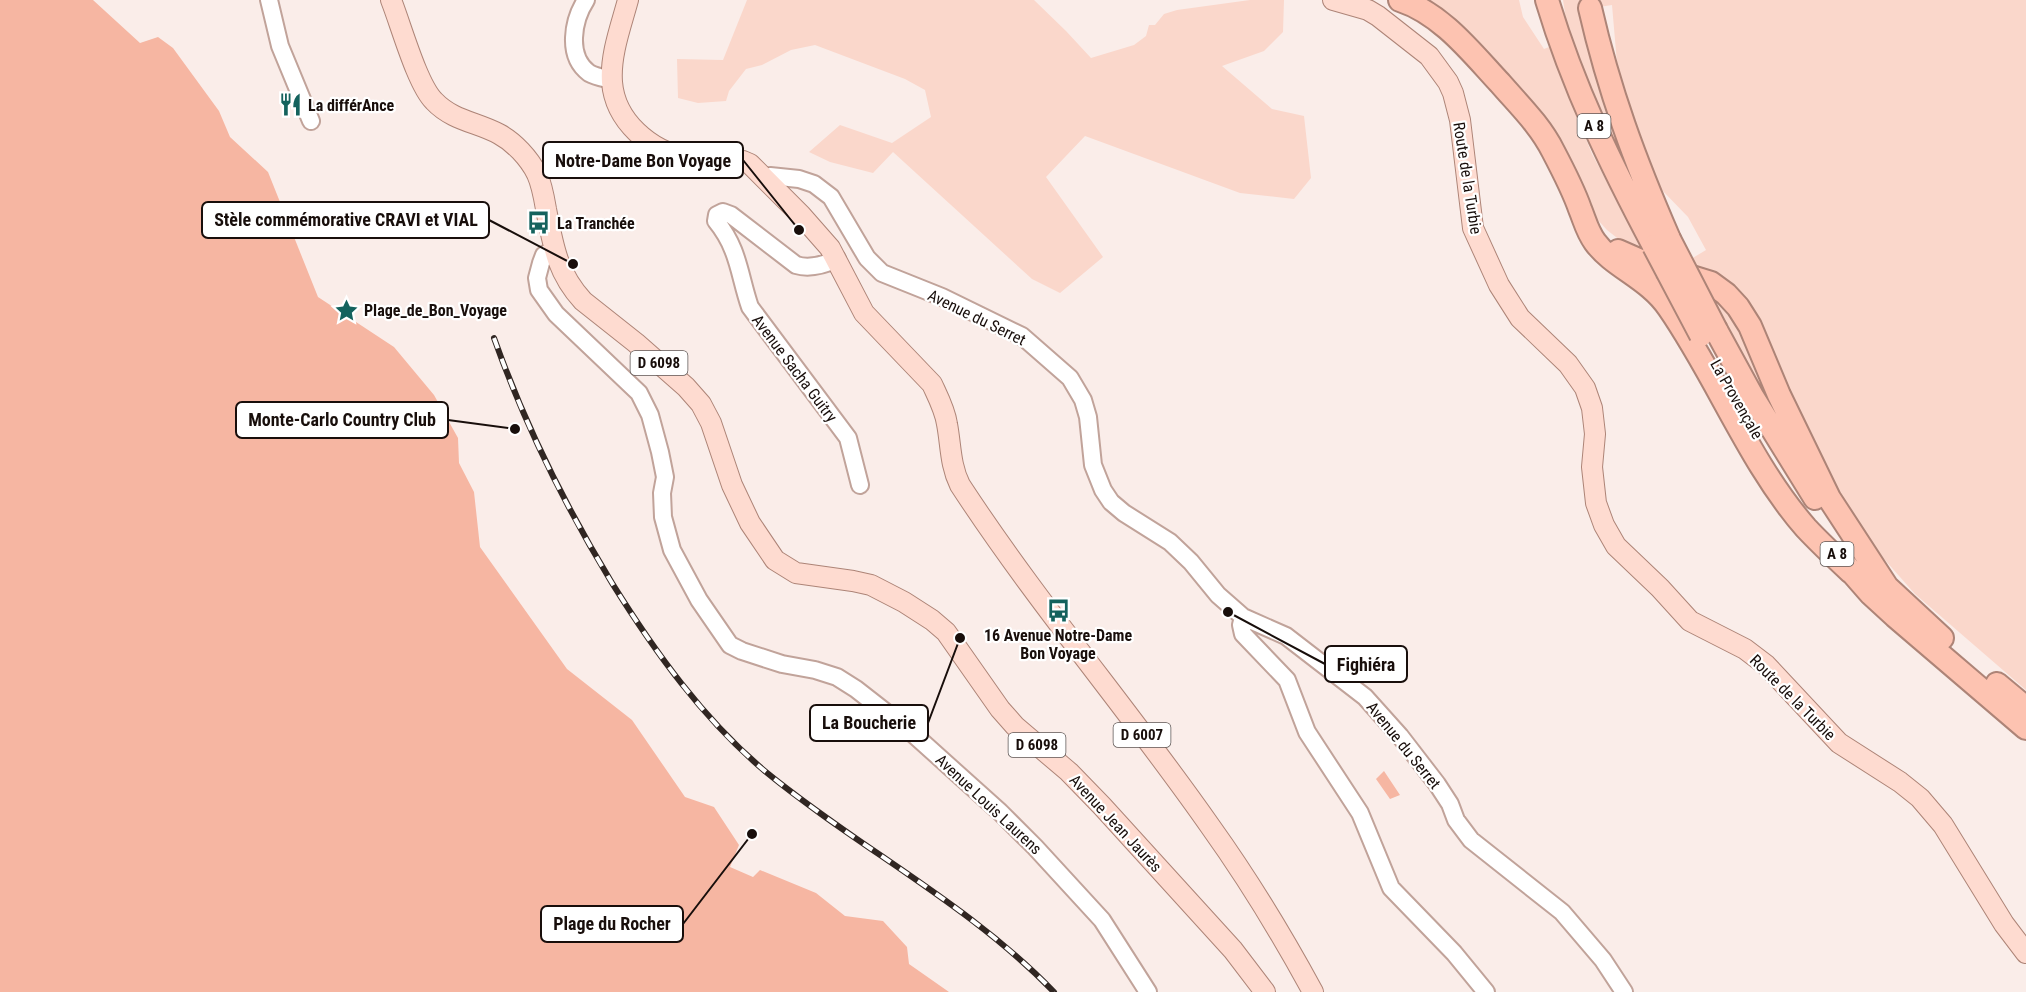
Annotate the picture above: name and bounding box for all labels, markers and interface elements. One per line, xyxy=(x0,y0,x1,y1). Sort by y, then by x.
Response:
restaurant icon: La différAnce xyxy=(277,92,303,118)
place label: La différAnce xyxy=(308,96,395,115)
road number: A 8 xyxy=(1578,114,1610,138)
street label: Route de la Turbie xyxy=(1449,121,1486,235)
callout: Notre-Dame Bon Voyage xyxy=(543,142,743,178)
text: Notre-Dame Bon Voyage xyxy=(555,150,731,171)
callout: Stèle commémorative CRAVI et VIAL xyxy=(202,202,489,238)
text: Stèle commémorative CRAVI et VIAL xyxy=(214,209,478,230)
bus stop icon: La Tranchée xyxy=(526,210,552,236)
place label: La Tranchée xyxy=(557,214,635,233)
street label: Avenue du Serret xyxy=(925,286,1029,349)
place icon: Plage_de_Bon_Voyage xyxy=(333,297,359,323)
place label: Plage_de_Bon_Voyage xyxy=(364,301,507,320)
street label: Avenue Sacha Guitry xyxy=(748,311,841,426)
road number: D 6098 xyxy=(630,351,688,375)
street label: La Provençale xyxy=(1706,356,1767,442)
callout: Monte-Carlo Country Club xyxy=(236,402,448,438)
text: Monte-Carlo Country Club xyxy=(248,409,436,430)
road number: A 8 xyxy=(1820,542,1854,566)
bus stop icon: 16 Avenue Notre-Dame Bon Voyage xyxy=(1045,597,1071,623)
place label: 16 Avenue Notre-Dame Bon Voyage xyxy=(984,626,1132,663)
callout: Fighiéra xyxy=(1325,646,1407,682)
street label: Route de la Turbie xyxy=(1746,651,1839,744)
text: Fighiéra xyxy=(1337,654,1395,675)
street label: Avenue du Serret xyxy=(1363,698,1445,793)
callout: La Boucherie xyxy=(810,705,928,741)
text: La Boucherie xyxy=(822,712,916,733)
road number: D 6007 xyxy=(1114,723,1170,747)
road number: D 6098 xyxy=(1008,733,1066,757)
street label: Avenue Louis Laurens xyxy=(932,750,1046,858)
street label: Avenue Jean Jaurès xyxy=(1065,771,1166,876)
callout: Plage du Rocher xyxy=(541,906,683,942)
text: Plage du Rocher xyxy=(553,913,671,934)

